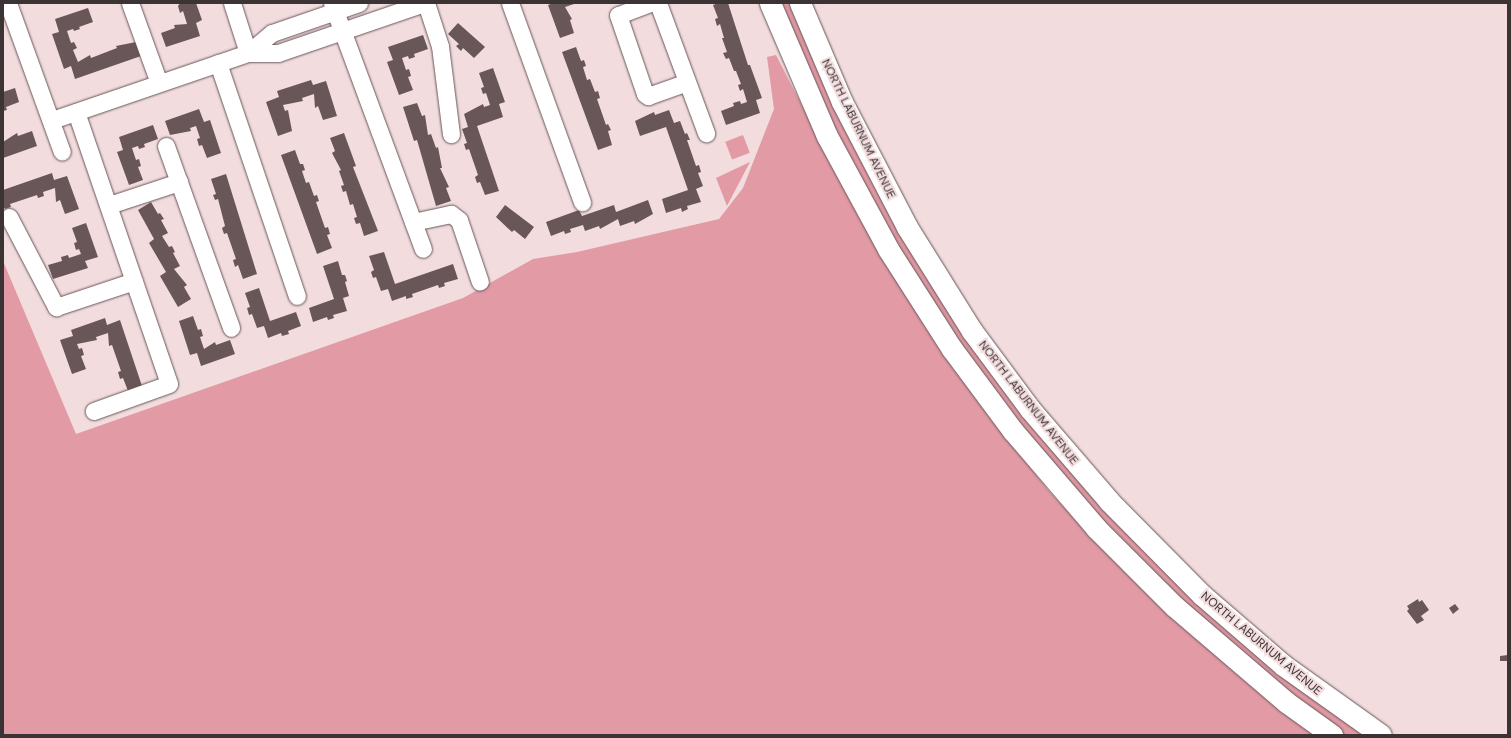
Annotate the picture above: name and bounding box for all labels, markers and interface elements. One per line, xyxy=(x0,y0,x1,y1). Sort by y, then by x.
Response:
street label: NORTH LABURNUM AVENUE xyxy=(818,57,898,201)
street label: NORTH LABURNUM AVENUE xyxy=(975,338,1081,468)
street label: NORTH LABURNUM AVENUE xyxy=(1198,589,1324,699)

